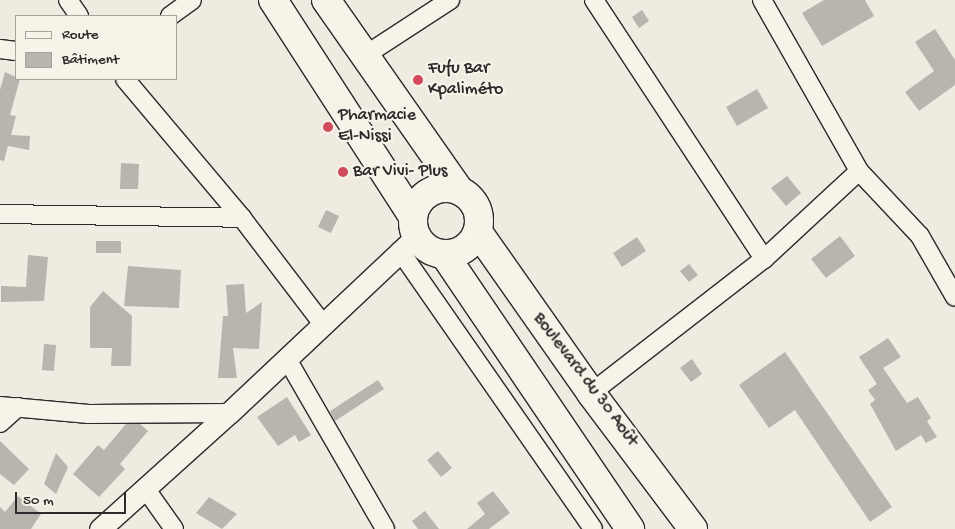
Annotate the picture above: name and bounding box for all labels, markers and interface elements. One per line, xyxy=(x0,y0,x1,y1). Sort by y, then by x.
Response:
legend xyxy=(15,15,178,80)
text: Route xyxy=(62,26,99,44)
text: Bâtiment xyxy=(62,51,119,69)
place label: Fufu Bar Kpaliméto xyxy=(428,59,503,102)
marker: Fufu Bar Kpaliméto xyxy=(412,74,424,86)
place label: Pharmacie El-Nissi xyxy=(338,106,416,148)
marker: Pharmacie El-Nissi xyxy=(322,121,334,133)
place label: Bar Vivi- Plus xyxy=(353,161,447,183)
marker: Bar Vivi- Plus xyxy=(337,166,349,178)
street label: Boulevard du 30 Août xyxy=(528,309,642,451)
scale bar xyxy=(18,482,129,514)
text: 50 m xyxy=(23,492,54,510)

